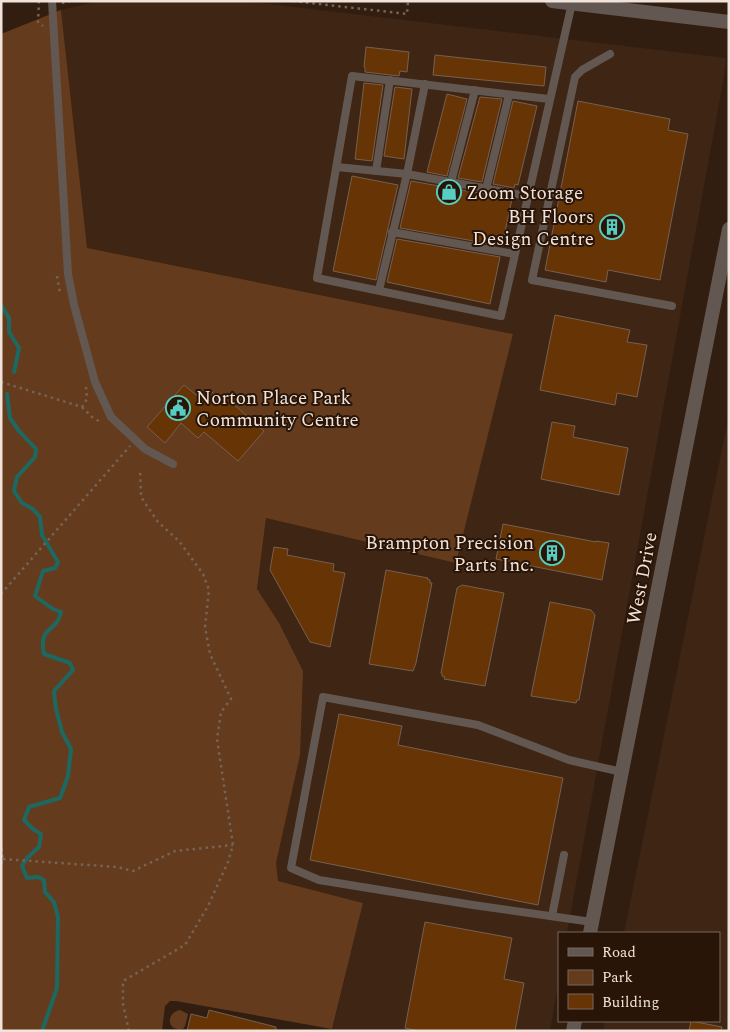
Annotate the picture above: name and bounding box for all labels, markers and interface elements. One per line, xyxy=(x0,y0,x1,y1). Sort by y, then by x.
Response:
shop icon: Zoom Storage xyxy=(436,179,462,205)
place label: Zoom Storage xyxy=(466,179,583,208)
place label: BH Floors Design Centre xyxy=(472,203,594,254)
building icon: BH Floors Design Centre xyxy=(599,214,625,240)
place label: Norton Place Park Community Centre xyxy=(196,384,359,435)
public building icon: Norton Place Park Community Centre xyxy=(165,395,191,421)
place label: Brampton Precision Parts Inc. xyxy=(365,529,534,580)
street label: West Drive xyxy=(619,530,666,627)
building icon: Brampton Precision Parts Inc. xyxy=(539,540,565,566)
legend xyxy=(558,932,720,1022)
text: Road xyxy=(602,941,636,964)
text: Park xyxy=(602,966,633,989)
text: Building xyxy=(602,991,659,1014)

